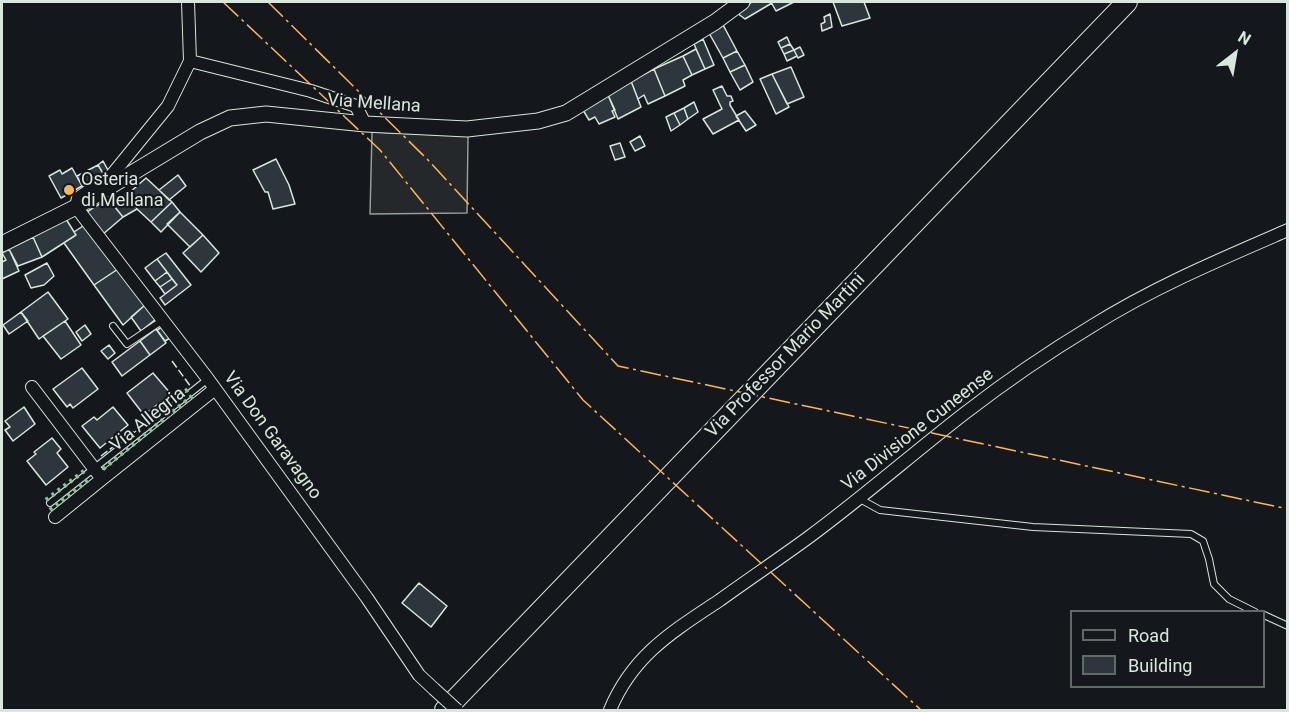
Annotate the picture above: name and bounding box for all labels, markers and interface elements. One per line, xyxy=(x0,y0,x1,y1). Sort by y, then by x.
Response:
north arrow xyxy=(1205,24,1265,84)
text: N xyxy=(1235,27,1254,49)
street label: Via Mellana xyxy=(327,90,421,118)
place label: Osteria di Mellana xyxy=(81,169,164,212)
marker: Osteria di Mellana xyxy=(62,183,76,197)
street label: Via Professor Mario Martini xyxy=(702,269,870,443)
street label: Via Divisione Cuneense xyxy=(838,364,998,496)
street label: Via Don Garavagno xyxy=(218,368,326,504)
street label: Via Allegria xyxy=(106,383,190,457)
legend xyxy=(1070,610,1265,688)
text: Road xyxy=(1128,625,1169,646)
text: Building xyxy=(1128,655,1192,676)

